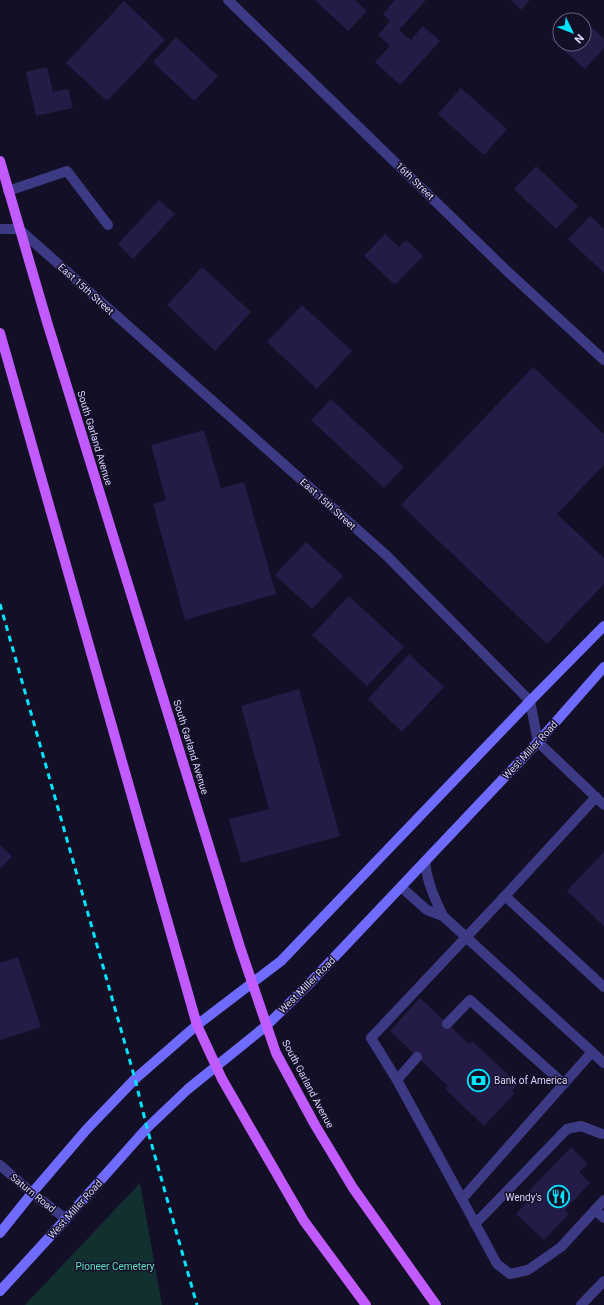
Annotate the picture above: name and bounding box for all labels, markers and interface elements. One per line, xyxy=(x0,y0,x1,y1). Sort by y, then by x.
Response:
north arrow xyxy=(552,12,592,52)
text: N xyxy=(571,31,586,46)
street label: 16th Street xyxy=(394,160,436,202)
street label: East 15th Street xyxy=(56,261,116,317)
street label: South Garland Avenue xyxy=(75,389,115,487)
street label: East 15th Street xyxy=(298,476,358,532)
street label: South Garland Avenue xyxy=(171,698,211,796)
street label: West Miller Road xyxy=(500,719,560,781)
street label: West Miller Road xyxy=(277,955,337,1015)
street label: South Garland Avenue xyxy=(280,1038,336,1130)
bank icon: Bank of America xyxy=(465,1067,491,1093)
place label: Bank of America xyxy=(494,1075,568,1086)
street label: Saturn Road xyxy=(8,1172,58,1214)
street label: West Miller Road xyxy=(46,1177,104,1241)
restaurant icon: Wendy's xyxy=(545,1184,571,1210)
place label: Wendy's xyxy=(505,1192,542,1203)
park label: Pioneer Cemetery xyxy=(75,1261,155,1272)

